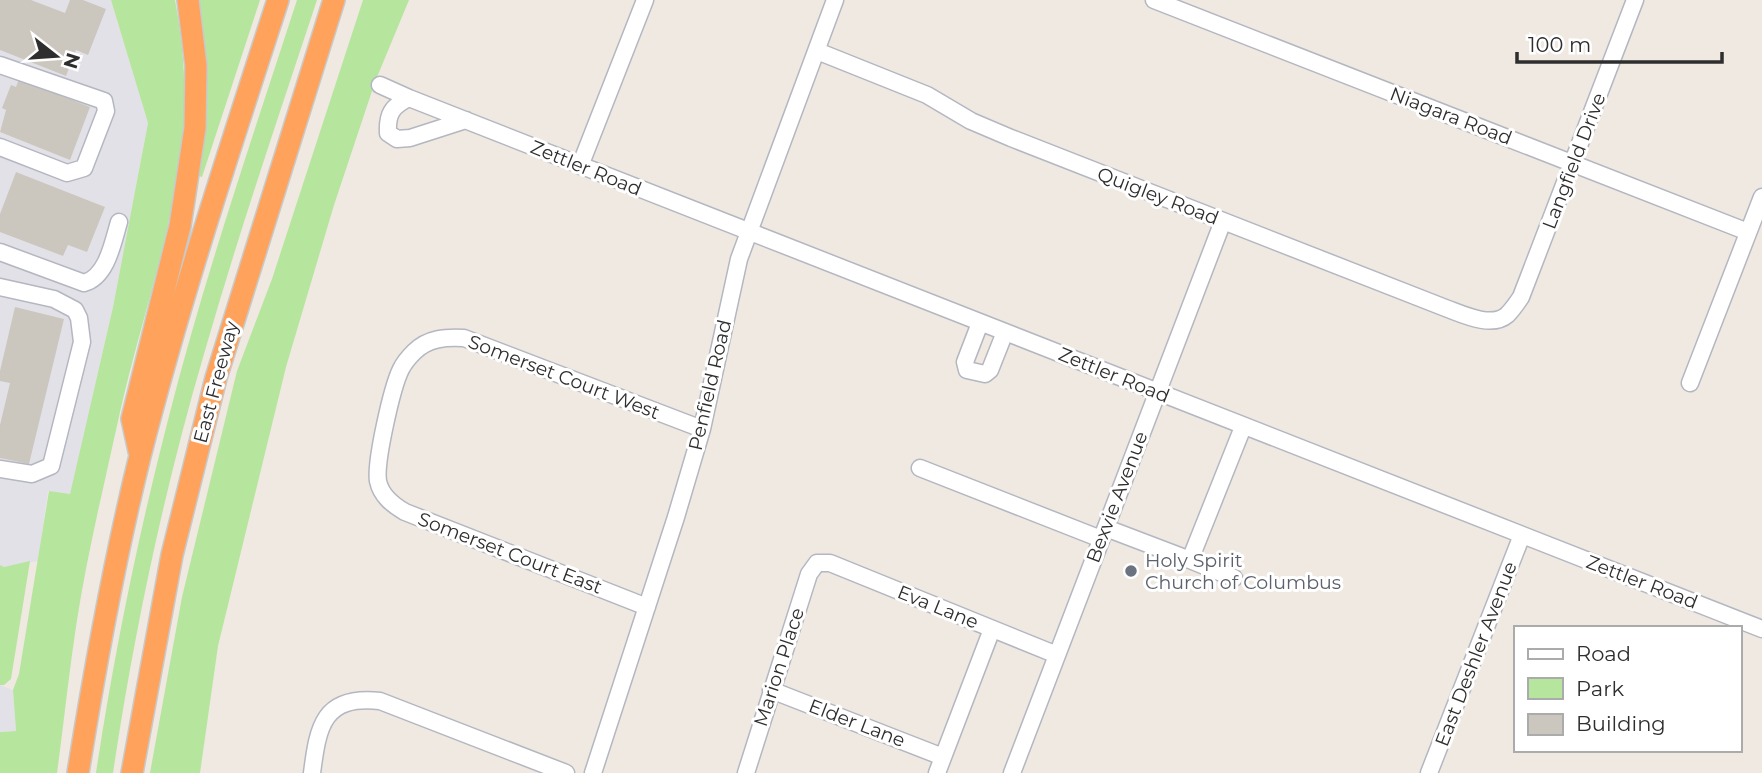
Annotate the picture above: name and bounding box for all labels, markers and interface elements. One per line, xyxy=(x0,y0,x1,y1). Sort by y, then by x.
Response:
north arrow xyxy=(21,21,91,91)
scale bar xyxy=(1517,21,1722,65)
text: 100 m xyxy=(1528,32,1591,57)
text: N xyxy=(59,50,85,72)
street label: Niagara Road xyxy=(1387,82,1515,150)
street label: Langfield Drive xyxy=(1537,90,1611,232)
street label: Zettler Road xyxy=(527,135,645,201)
street label: Quigley Road xyxy=(1094,162,1222,230)
street label: Penfield Road xyxy=(684,317,736,453)
street label: East Freeway xyxy=(189,318,243,445)
street label: Somerset Court West xyxy=(465,330,663,424)
street label: Zettler Road xyxy=(1055,342,1173,408)
street label: Bexvie Avenue xyxy=(1081,428,1153,566)
street label: Somerset Court East xyxy=(415,507,606,599)
place label: Holy Spirit Church of Columbus xyxy=(1145,549,1341,594)
street label: Zettler Road xyxy=(1583,550,1701,614)
street label: East Deshler Avenue xyxy=(1430,558,1522,750)
marker: Holy Spirit Church of Columbus xyxy=(1123,563,1139,579)
street label: Eva Lane xyxy=(894,580,982,634)
street label: Marion Place xyxy=(749,605,809,729)
legend xyxy=(1514,626,1741,752)
text: Road xyxy=(1576,641,1631,666)
text: Park xyxy=(1576,676,1624,701)
street label: Elder Lane xyxy=(805,694,909,752)
text: Building xyxy=(1576,711,1666,736)

